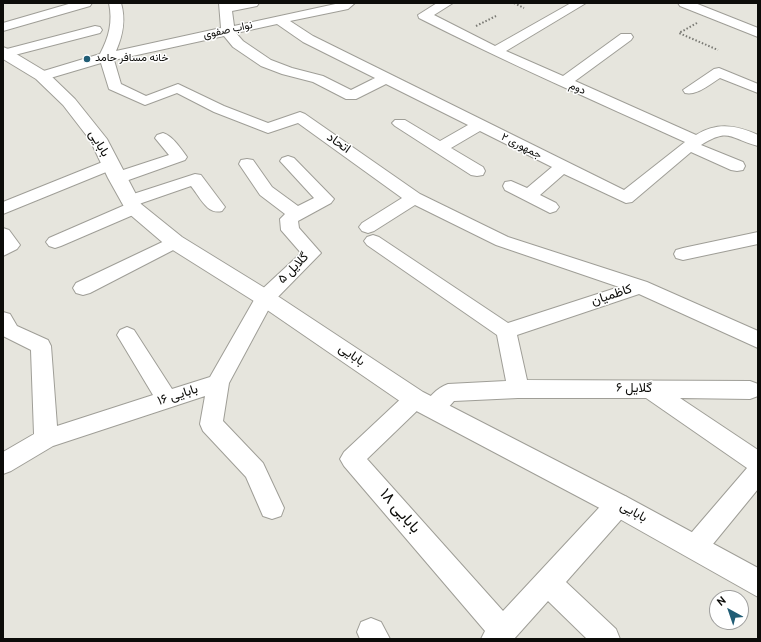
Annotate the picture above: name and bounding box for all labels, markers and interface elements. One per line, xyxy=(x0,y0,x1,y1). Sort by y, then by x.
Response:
street label: نواب صفوی xyxy=(202,19,254,43)
place label: خانه مسافر حامد xyxy=(95,52,169,66)
marker: خانه مسافر حامد xyxy=(82,54,92,64)
street label: دوم xyxy=(567,80,587,98)
street label: بابایی xyxy=(84,128,112,160)
street label: اتحاد xyxy=(323,130,353,158)
street label: جمهوری ۲ xyxy=(498,131,544,163)
street label: گلایل ۵ xyxy=(275,250,313,288)
street label: کاظمیان xyxy=(590,282,634,310)
street label: بابایی xyxy=(335,341,367,371)
street label: گلایل ۶ xyxy=(616,381,652,397)
street label: بابایی ۱۶ xyxy=(156,382,200,410)
street label: بابایی ۱۸ xyxy=(374,486,424,538)
street label: بابایی xyxy=(617,499,649,527)
north arrow xyxy=(709,590,749,630)
text: N xyxy=(714,594,729,609)

